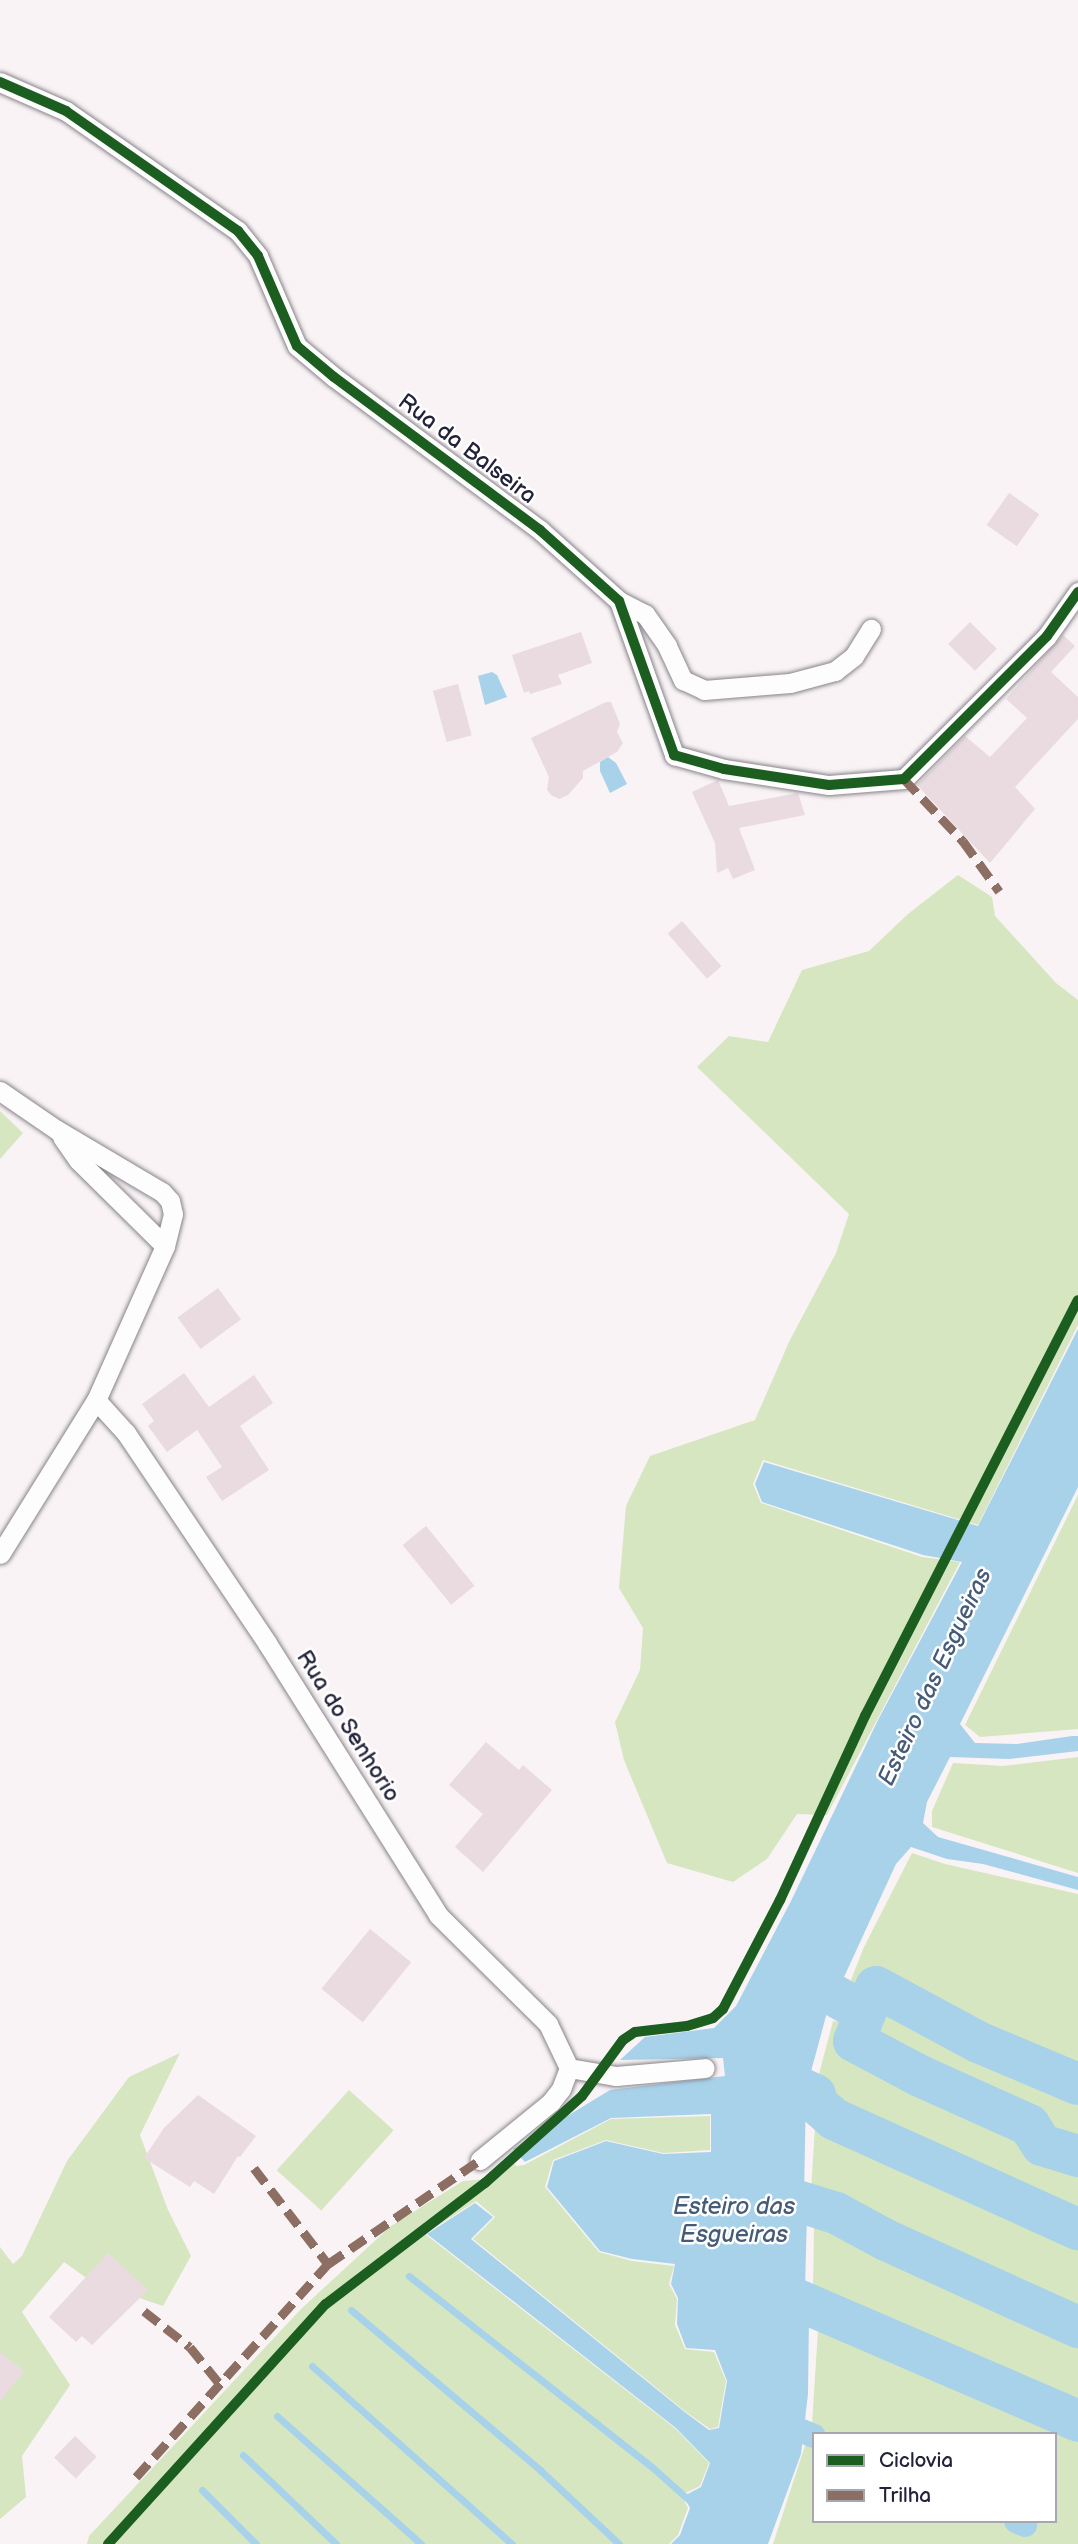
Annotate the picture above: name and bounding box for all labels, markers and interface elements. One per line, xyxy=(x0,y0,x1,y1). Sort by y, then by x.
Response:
street label: Rua da Balseira xyxy=(392,388,542,510)
water label: Esteiro das Esgueiras xyxy=(872,1564,998,1790)
street label: Rua do Senhorio xyxy=(290,1645,406,1807)
water label: Esteiro das Esgueiras xyxy=(673,2193,795,2249)
legend xyxy=(812,2432,1057,2523)
text: Ciclovia xyxy=(879,2448,953,2473)
text: Trilha xyxy=(879,2483,931,2508)

